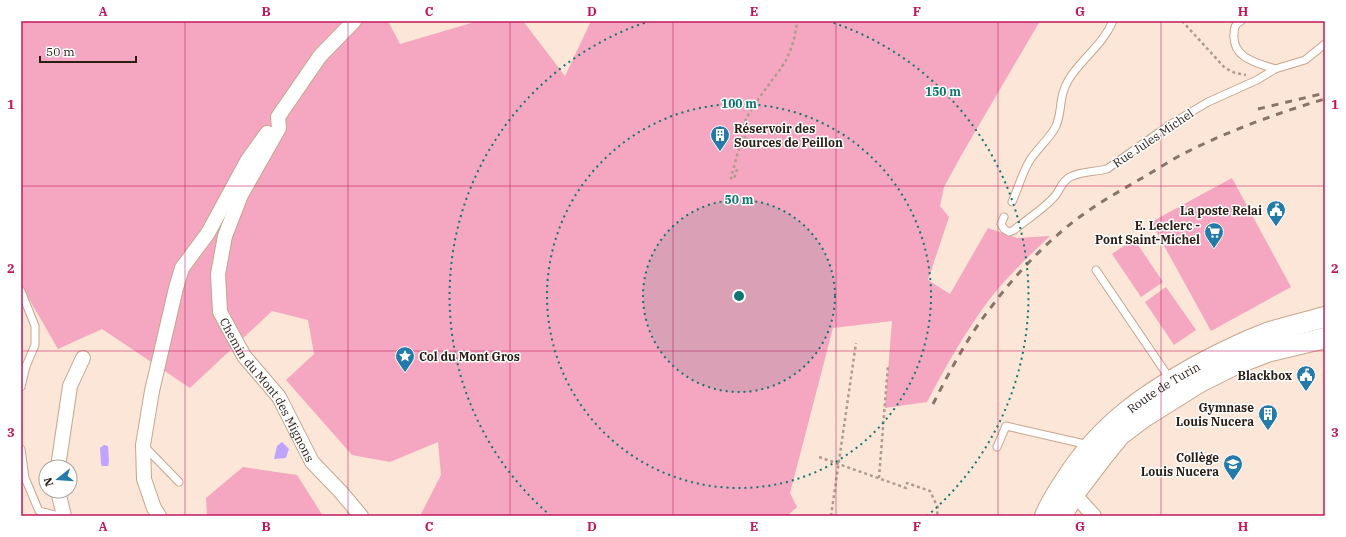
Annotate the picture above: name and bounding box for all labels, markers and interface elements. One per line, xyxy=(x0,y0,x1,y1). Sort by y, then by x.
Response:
text: A xyxy=(98,3,108,20)
text: B xyxy=(261,3,271,20)
text: C xyxy=(425,3,434,20)
text: D xyxy=(587,3,597,20)
text: E xyxy=(750,3,758,20)
text: F xyxy=(913,3,921,20)
text: G xyxy=(1075,3,1085,20)
text: H xyxy=(1238,3,1249,20)
scale bar xyxy=(40,38,136,64)
text: 50 m xyxy=(46,44,75,59)
text: 150 m xyxy=(925,84,961,99)
text: 1 xyxy=(7,96,15,113)
text: 100 m xyxy=(721,96,757,111)
text: 1 xyxy=(1331,96,1339,113)
street label: Rue Jules Michel xyxy=(1110,105,1197,171)
place label: Réservoir des Sources de Peillon xyxy=(734,121,843,150)
building icon: Réservoir des Sources de Peillon xyxy=(709,124,731,152)
text: 50 m xyxy=(725,192,754,207)
public building icon: La poste Relai xyxy=(1265,199,1287,227)
place label: La poste Relai xyxy=(1180,203,1262,218)
place label: E. Leclerc - Pont Saint-Michel xyxy=(1095,218,1200,247)
supermarket icon: E. Leclerc - Pont Saint-Michel xyxy=(1203,221,1225,249)
text: 2 xyxy=(7,260,15,277)
text: 2 xyxy=(1331,260,1339,277)
centre of rings xyxy=(732,289,746,303)
street label: Chemin du Mont des Mignons xyxy=(217,315,318,464)
place icon: Col du Mont Gros xyxy=(394,345,416,373)
place label: Col du Mont Gros xyxy=(419,349,520,364)
street label: Route de Turin xyxy=(1124,358,1203,416)
public building icon: Blackbox xyxy=(1295,364,1317,392)
place label: Blackbox xyxy=(1237,368,1292,383)
place label: Gymnase Louis Nucera xyxy=(1176,400,1254,429)
building icon: Gymnase Louis Nucera xyxy=(1257,403,1279,431)
text: 3 xyxy=(7,424,15,441)
text: 3 xyxy=(1331,424,1339,441)
place label: Collège Louis Nucera xyxy=(1141,450,1219,479)
school or university icon: Collège Louis Nucera xyxy=(1222,453,1244,481)
north arrow xyxy=(38,459,78,499)
text: N xyxy=(40,475,56,488)
text: A xyxy=(98,518,108,535)
text: B xyxy=(261,518,271,535)
text: C xyxy=(425,518,434,535)
text: D xyxy=(587,518,597,535)
text: E xyxy=(750,518,758,535)
text: F xyxy=(913,518,921,535)
text: G xyxy=(1075,518,1085,535)
text: H xyxy=(1238,518,1249,535)

